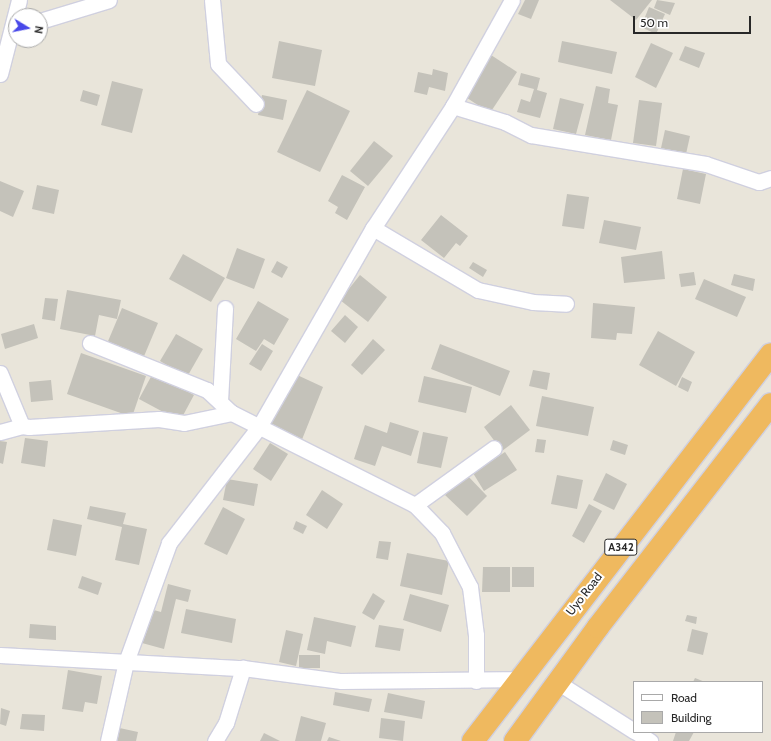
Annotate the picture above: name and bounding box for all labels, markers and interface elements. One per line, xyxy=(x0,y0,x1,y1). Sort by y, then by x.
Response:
north arrow xyxy=(8,8,48,48)
scale bar xyxy=(635,8,753,34)
text: 50 m xyxy=(640,15,668,30)
text: N xyxy=(31,25,46,35)
road number: A342 xyxy=(604,538,638,556)
street label: Uyo Road xyxy=(563,570,605,618)
legend xyxy=(633,681,763,733)
text: Road xyxy=(671,690,697,705)
text: Building xyxy=(671,710,712,725)

